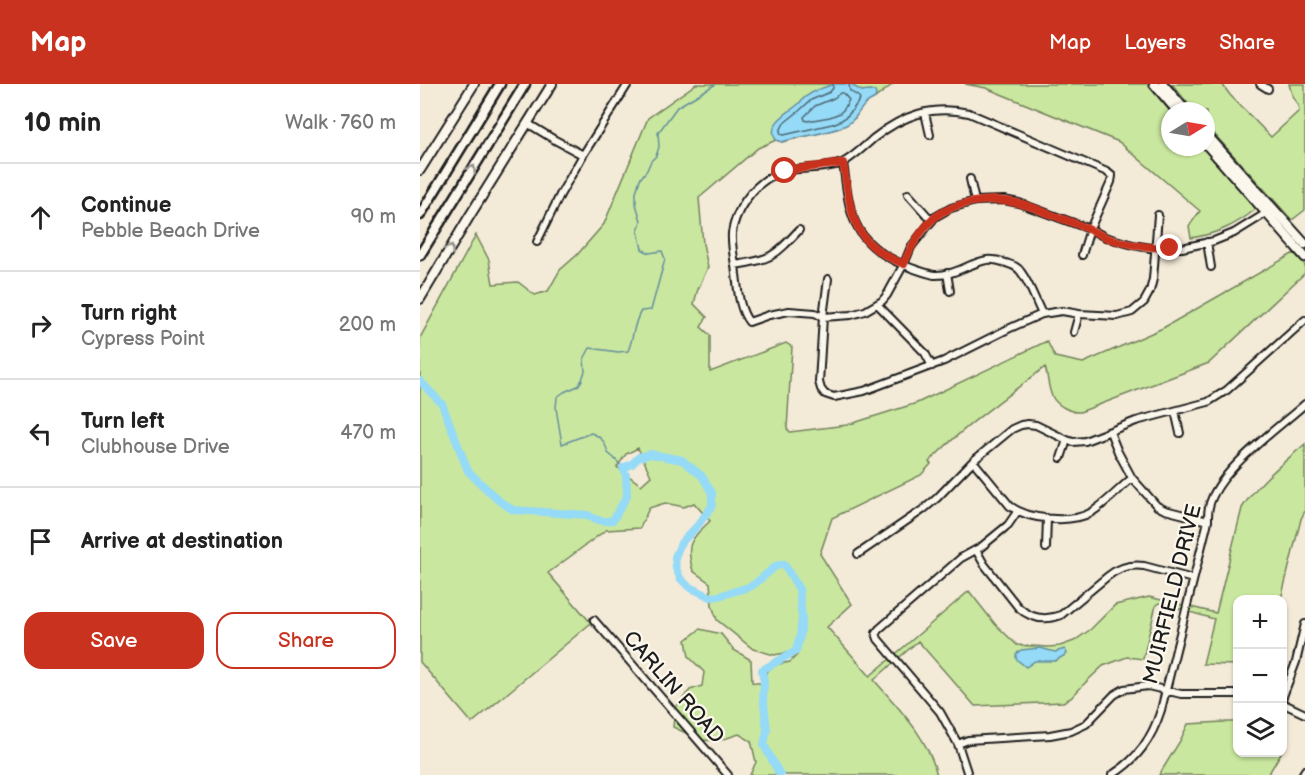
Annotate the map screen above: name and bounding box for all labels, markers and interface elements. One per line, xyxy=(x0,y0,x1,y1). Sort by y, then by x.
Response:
text: Map xyxy=(30,26,86,59)
text: Map xyxy=(1049,30,1091,55)
text: Layers xyxy=(1124,30,1186,55)
text: Share xyxy=(1219,30,1275,55)
north arrow xyxy=(1161,102,1215,156)
text: 10 min xyxy=(24,108,101,139)
text: Walk · 760 m xyxy=(285,111,396,135)
route start xyxy=(771,157,797,183)
one-way arrow xyxy=(465,165,477,175)
text: Continue xyxy=(81,192,171,219)
icon: ahead xyxy=(24,201,57,234)
text: 90 m xyxy=(351,205,396,229)
text: Pebble Beach Drive xyxy=(81,219,260,243)
route end xyxy=(1156,234,1182,260)
one-way arrow xyxy=(443,245,454,255)
text: Turn right xyxy=(81,300,177,327)
icon: right xyxy=(24,309,57,342)
text: 200 m xyxy=(339,313,396,337)
text: Cypress Point xyxy=(81,327,205,351)
text: Turn left xyxy=(81,408,165,435)
icon: left xyxy=(24,417,57,450)
text: 470 m xyxy=(340,421,396,445)
text: Clubhouse Drive xyxy=(81,435,230,459)
street label: MUIRFIELD DRIVE xyxy=(1138,502,1207,687)
icon: arrive xyxy=(24,525,57,558)
text: Arrive at destination xyxy=(81,528,283,555)
map controls xyxy=(1233,595,1287,757)
button: + xyxy=(1233,595,1287,649)
button: Save xyxy=(24,612,204,669)
button: Share xyxy=(216,612,396,669)
street label: CARLIN ROAD xyxy=(618,626,729,749)
button: − xyxy=(1233,649,1287,703)
button: layers xyxy=(1233,703,1287,757)

